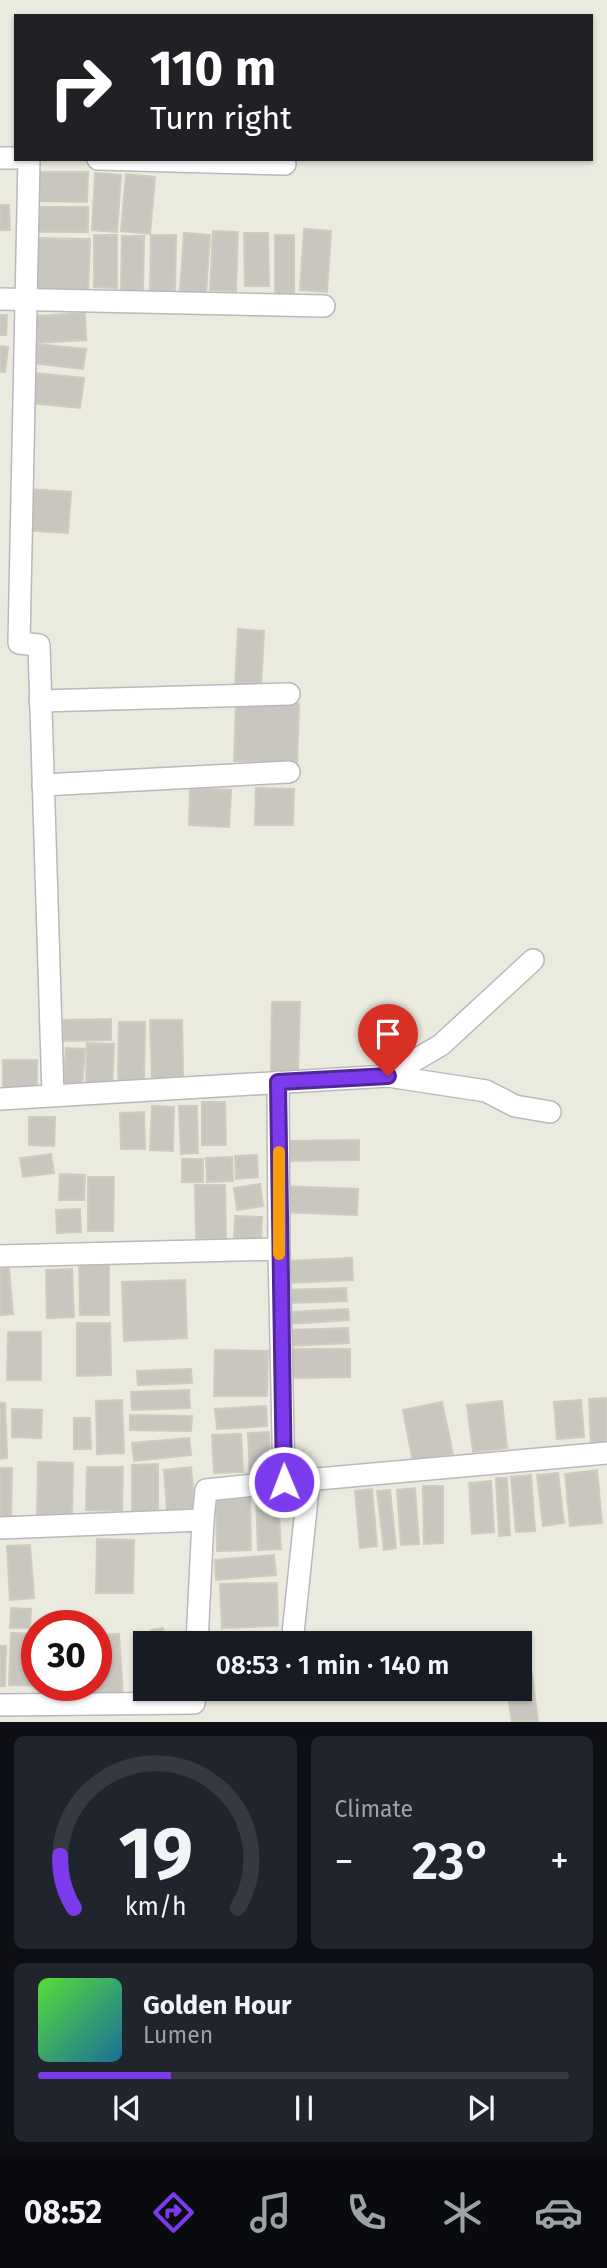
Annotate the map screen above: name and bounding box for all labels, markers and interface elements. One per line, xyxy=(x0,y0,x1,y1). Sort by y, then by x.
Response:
text: 110 m xyxy=(150,39,276,98)
icon: right xyxy=(35,42,126,133)
text: Turn right xyxy=(150,99,292,137)
pin xyxy=(358,1004,418,1076)
icon: arrive xyxy=(369,1015,407,1053)
position arrow xyxy=(247,1445,321,1519)
speed limit sign: 30 xyxy=(21,1610,112,1701)
text: 08:53 · 1 min · 140 m xyxy=(216,1650,449,1681)
text: Climate xyxy=(335,1795,413,1823)
text: 19 xyxy=(118,1811,193,1898)
text: 23° xyxy=(412,1830,492,1893)
text: − xyxy=(335,1838,354,1884)
text: + xyxy=(550,1838,569,1884)
text: km/h xyxy=(124,1892,186,1922)
text: Golden Hour xyxy=(143,1990,291,2021)
text: Lumen xyxy=(143,2021,213,2049)
icon: previous xyxy=(108,2089,146,2127)
icon: pause xyxy=(285,2089,323,2127)
icon: next xyxy=(462,2089,500,2127)
icon: directions xyxy=(149,2188,198,2237)
icon: music xyxy=(246,2188,295,2237)
icon: phone xyxy=(342,2188,391,2237)
icon: climate xyxy=(438,2188,487,2237)
icon: car xyxy=(534,2188,583,2237)
text: 08:52 xyxy=(24,2193,102,2231)

